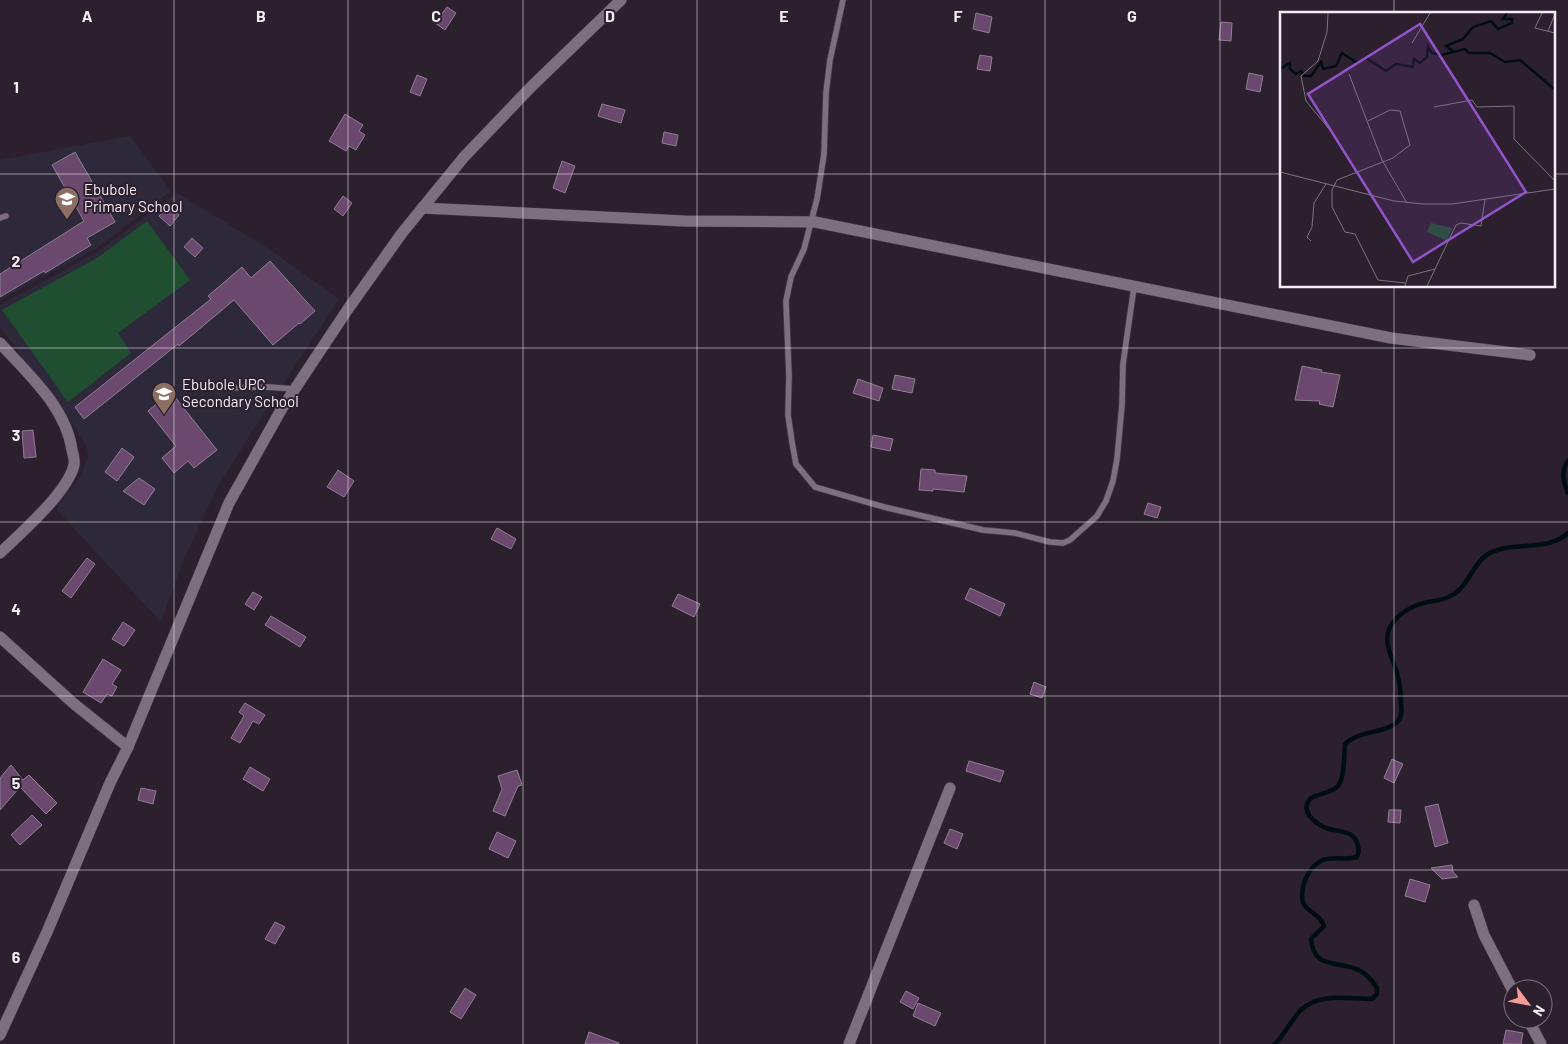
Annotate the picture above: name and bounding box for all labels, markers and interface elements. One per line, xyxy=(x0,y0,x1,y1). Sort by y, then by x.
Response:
text: A xyxy=(82,6,93,25)
text: B xyxy=(256,6,266,25)
text: C xyxy=(431,6,441,25)
text: D xyxy=(605,6,615,25)
text: E xyxy=(779,6,789,25)
text: F xyxy=(954,6,963,25)
text: G xyxy=(1127,6,1137,25)
inset map xyxy=(1280,12,1556,288)
text: 1 xyxy=(13,77,19,96)
place label: Ebubole Primary School xyxy=(84,180,182,215)
school or university icon: Ebubole Primary School xyxy=(54,186,80,220)
text: 2 xyxy=(12,251,21,270)
place label: Ebubole UPC Secondary School xyxy=(182,375,299,410)
school or university icon: Ebubole UPC Secondary School xyxy=(151,381,177,415)
text: 3 xyxy=(12,425,20,444)
text: 4 xyxy=(11,599,21,618)
text: 5 xyxy=(12,773,21,792)
text: 6 xyxy=(12,947,21,966)
north arrow xyxy=(1503,979,1553,1029)
text: N xyxy=(1530,1003,1549,1020)

